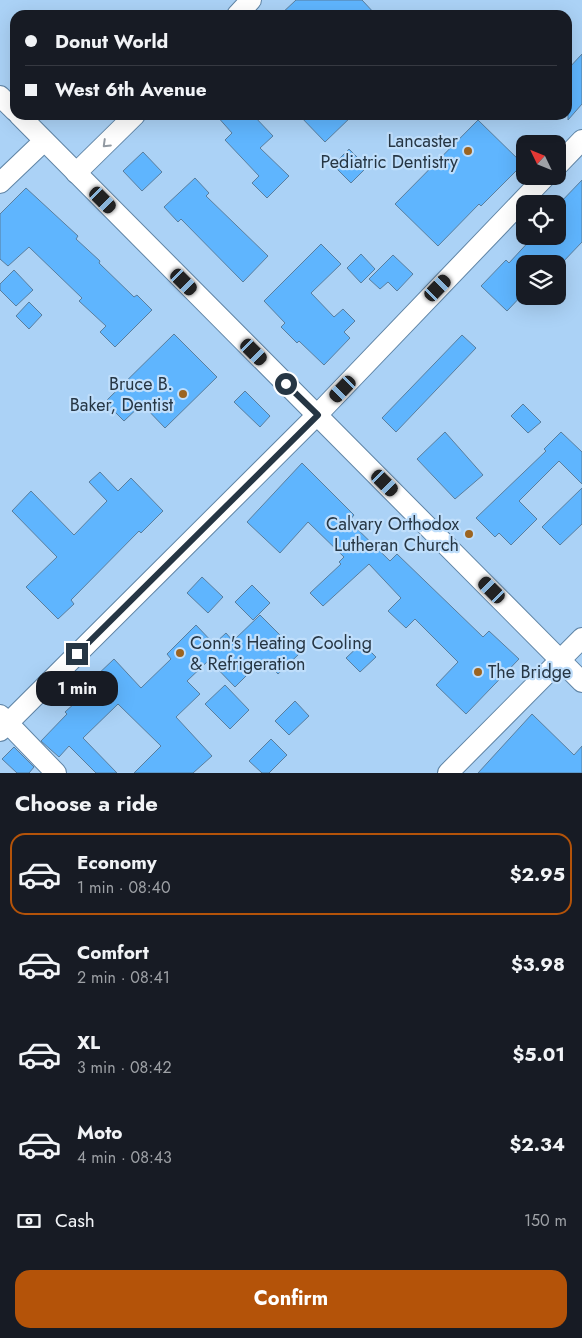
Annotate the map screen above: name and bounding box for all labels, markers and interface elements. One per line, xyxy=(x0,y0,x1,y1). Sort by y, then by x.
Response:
text: Donut World xyxy=(55,28,168,55)
text: West 6th Avenue xyxy=(55,76,207,103)
place label: Lancaster Pediatric Dentistry xyxy=(320,128,459,175)
north arrow xyxy=(516,135,566,185)
map controls xyxy=(516,135,566,305)
one-way arrow xyxy=(102,138,111,147)
marker: Lancaster Pediatric Dentistry xyxy=(462,145,474,157)
car xyxy=(87,184,118,216)
button: locate xyxy=(516,195,566,245)
button: layers xyxy=(516,255,566,305)
car xyxy=(168,266,199,298)
car xyxy=(422,272,453,304)
car xyxy=(238,336,269,368)
place label: Bruce B. Baker, Dentist xyxy=(70,371,174,418)
route start xyxy=(275,373,297,395)
car xyxy=(327,373,358,405)
marker: Bruce B. Baker, Dentist xyxy=(177,388,189,400)
car xyxy=(369,467,400,499)
place label: Calvary Orthodox Lutheran Church xyxy=(326,511,459,558)
marker: Calvary Orthodox Lutheran Church xyxy=(463,528,475,540)
car xyxy=(476,574,507,606)
place label: Conn's Heating Cooling & Refrigeration xyxy=(190,630,372,677)
route end xyxy=(66,643,88,665)
marker: Conn's Heating Cooling & Refrigeration xyxy=(174,647,186,659)
place label: The Bridge xyxy=(488,659,571,685)
marker: The Bridge xyxy=(472,666,484,678)
callout: 1 min xyxy=(36,672,118,706)
text: 1 min xyxy=(57,677,97,700)
text: Choose a ride xyxy=(15,787,158,819)
text: Economy xyxy=(77,849,157,876)
icon: car xyxy=(17,852,62,897)
text: $2.95 xyxy=(510,861,565,888)
text: 1 min · 08:40 xyxy=(77,876,171,899)
text: Comfort xyxy=(77,939,149,966)
icon: car xyxy=(17,942,62,987)
text: $3.98 xyxy=(511,951,565,978)
text: 2 min · 08:41 xyxy=(77,966,170,989)
text: XL xyxy=(77,1029,100,1056)
icon: car xyxy=(17,1032,62,1077)
text: $5.01 xyxy=(513,1041,565,1068)
text: 3 min · 08:42 xyxy=(77,1056,172,1079)
text: Moto xyxy=(77,1119,122,1146)
icon: car xyxy=(17,1122,62,1167)
text: $2.34 xyxy=(510,1131,565,1158)
text: 4 min · 08:43 xyxy=(77,1146,172,1169)
icon: cash xyxy=(15,1207,43,1235)
text: Cash xyxy=(55,1207,95,1234)
text: 150 m xyxy=(524,1209,567,1232)
button: Confirm xyxy=(15,1270,567,1328)

